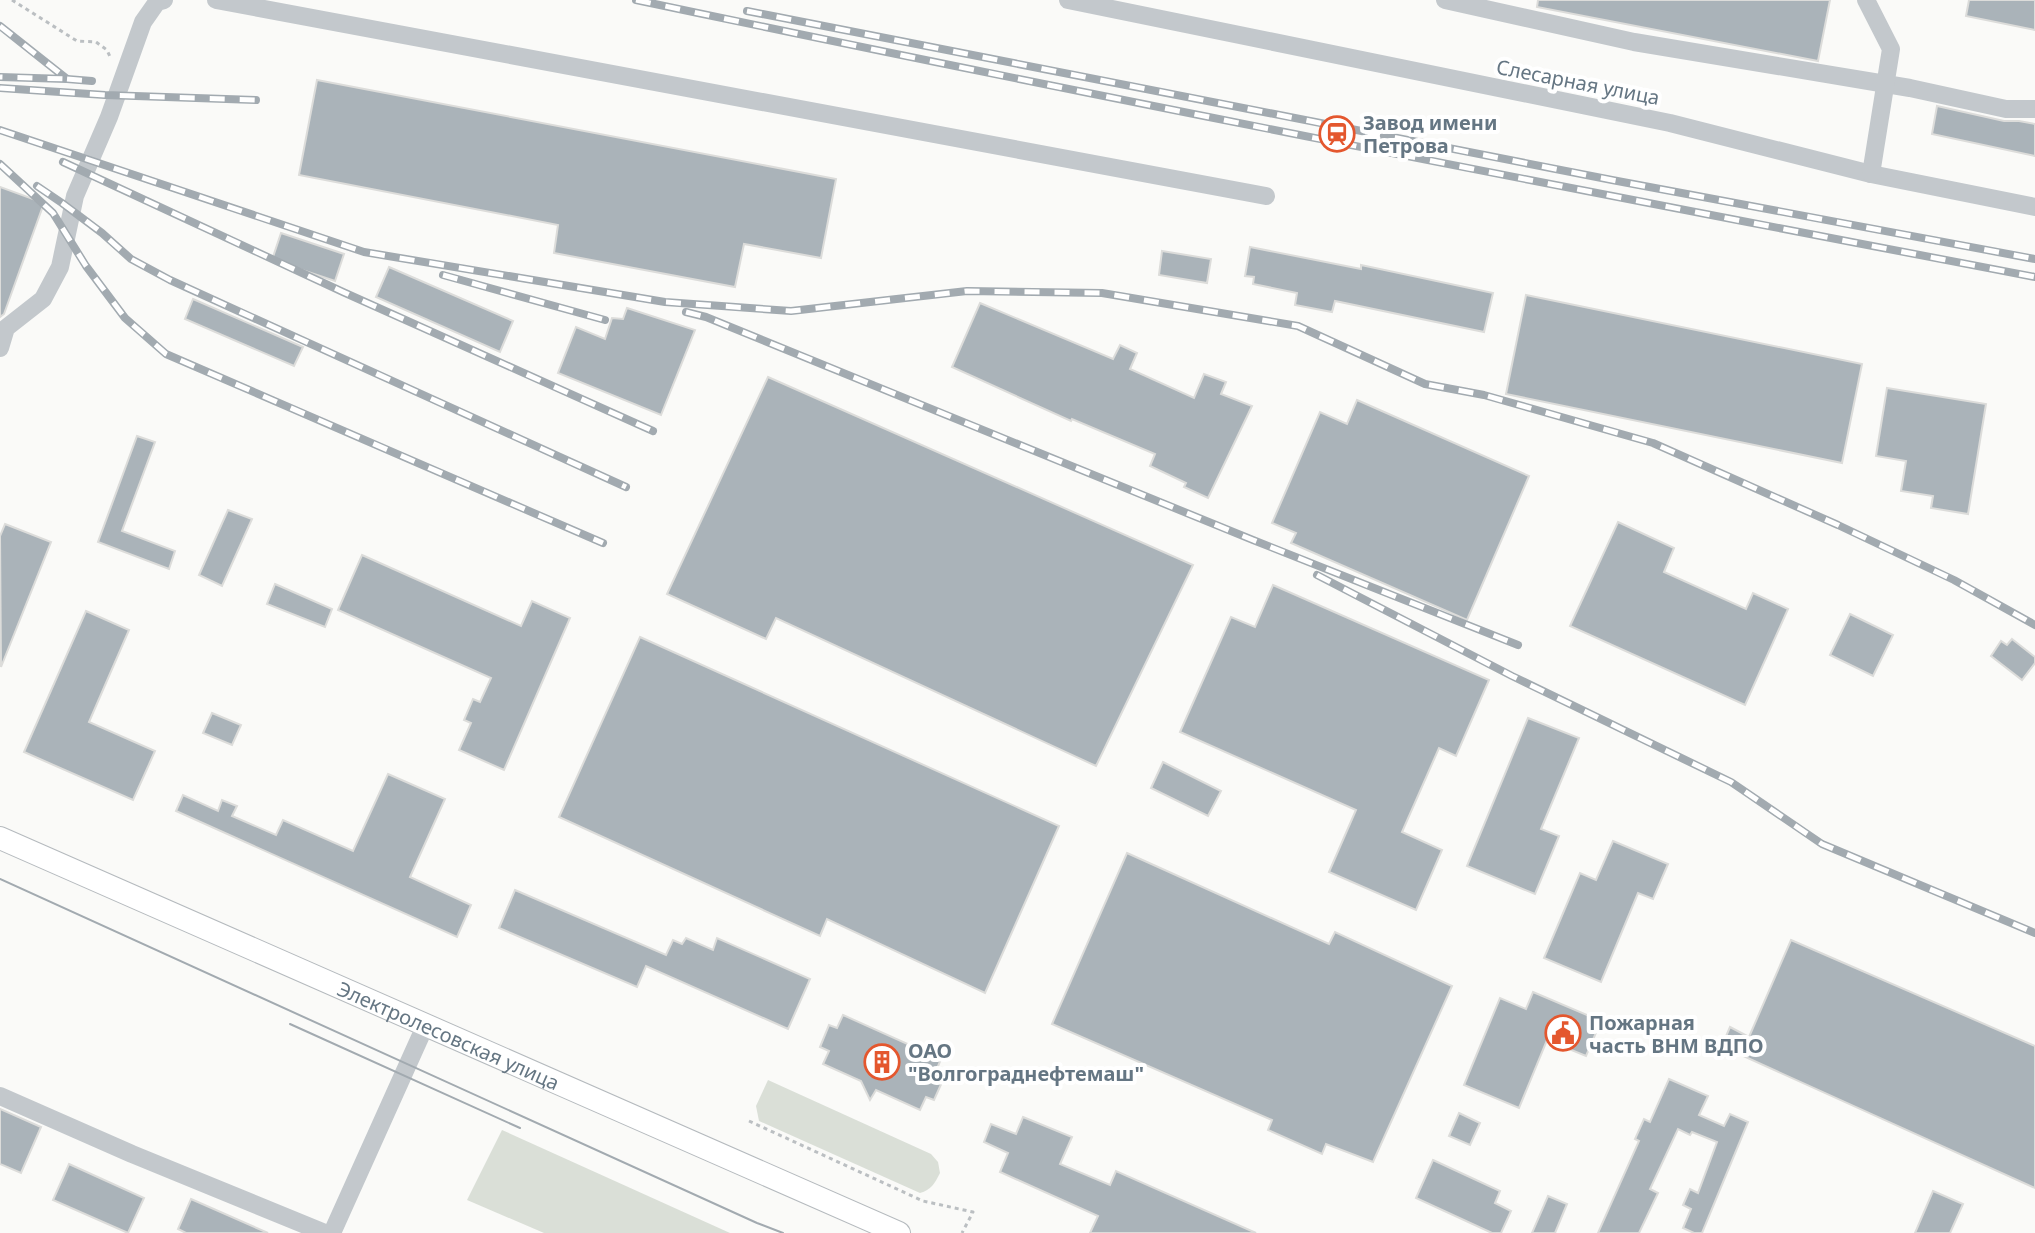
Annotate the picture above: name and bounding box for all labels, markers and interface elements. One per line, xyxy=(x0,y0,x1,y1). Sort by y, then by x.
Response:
street label: Слесарная улица xyxy=(1494,53,1662,111)
place label: Завод имени Петрова xyxy=(1363,109,1497,159)
station icon: Завод имени Петрова xyxy=(1318,115,1356,153)
street label: Электролесовская улица xyxy=(333,975,564,1096)
place label: Пожарная часть ВНМ ВДПО xyxy=(1589,1009,1764,1059)
public building icon: Пожарная часть ВНМ ВДПО xyxy=(1544,1014,1582,1052)
place label: ОАО "Волгограднефтемаш" xyxy=(908,1037,1144,1087)
building icon: ОАО "Волгограднефтемаш" xyxy=(863,1043,901,1081)

